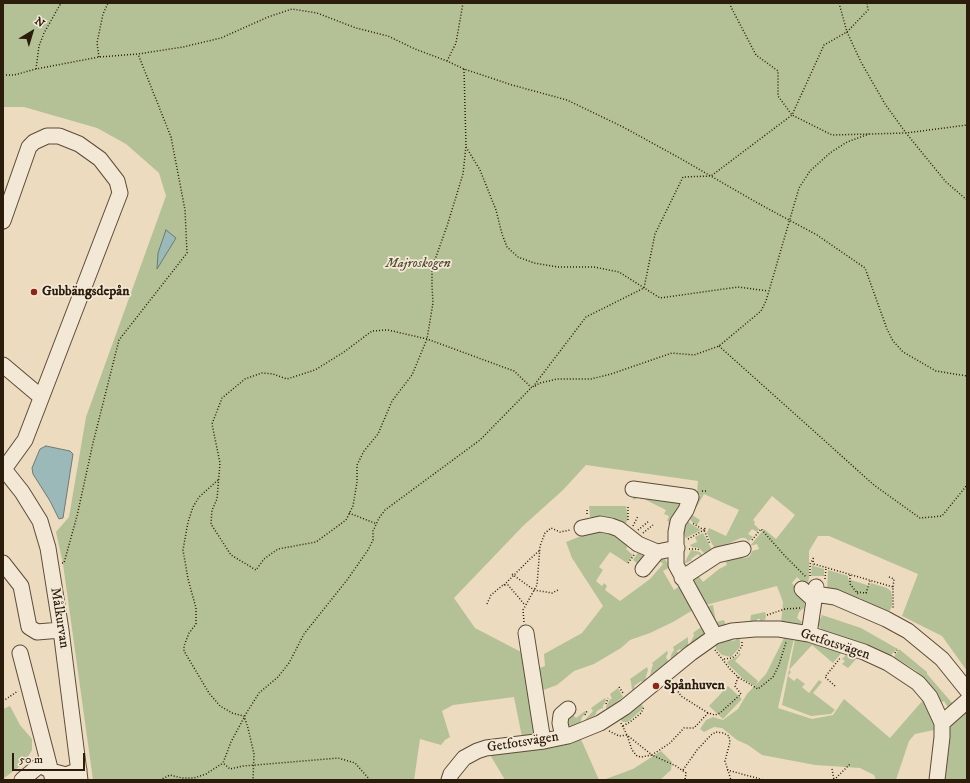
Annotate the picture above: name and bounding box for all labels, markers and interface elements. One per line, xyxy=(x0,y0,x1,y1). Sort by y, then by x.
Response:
north arrow xyxy=(12,12,52,52)
text: N xyxy=(32,14,47,31)
park label: Majroskogen xyxy=(385,256,451,272)
place label: Gubbängsdepån xyxy=(42,284,129,300)
marker: Gubbängsdepån xyxy=(29,287,39,297)
street label: Målkurvan xyxy=(46,586,72,650)
street label: Getfotsvägen xyxy=(798,626,872,664)
place label: Spånhuven xyxy=(664,678,725,694)
marker: Spånhuven xyxy=(651,681,661,691)
street label: Getfotsvägen xyxy=(486,729,560,757)
scale bar xyxy=(14,745,87,771)
text: 50 m xyxy=(19,752,43,767)

